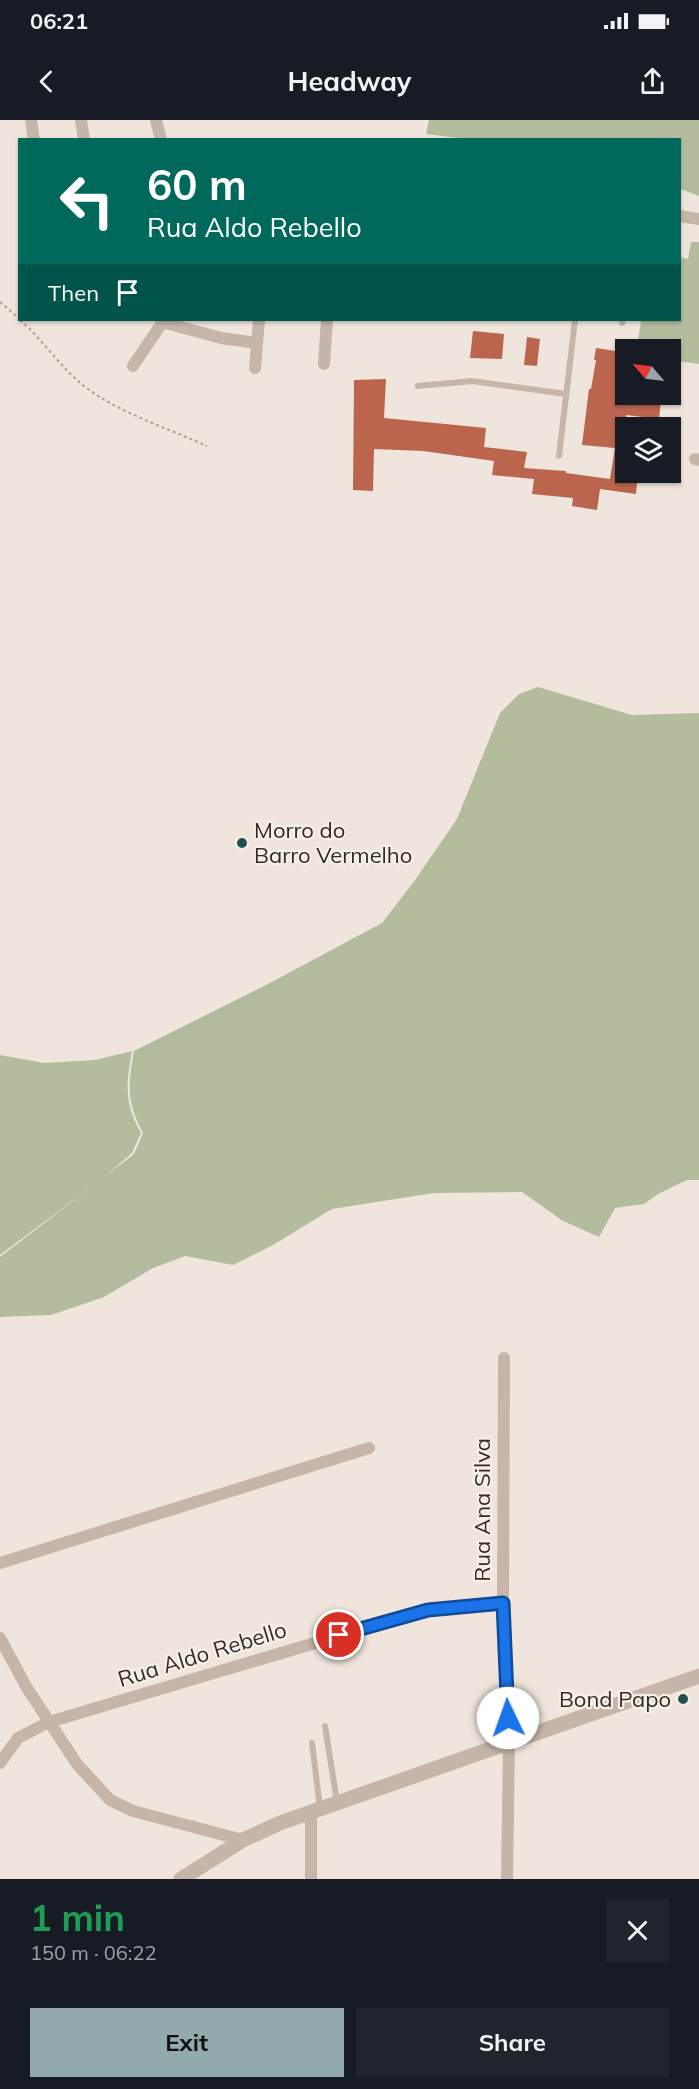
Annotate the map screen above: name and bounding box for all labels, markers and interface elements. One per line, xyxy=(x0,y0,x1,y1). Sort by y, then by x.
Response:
text: 06:21 xyxy=(30,7,88,35)
text: Headway xyxy=(287,64,412,98)
icon: back xyxy=(30,65,63,98)
icon: share xyxy=(636,65,669,98)
text: 60 m xyxy=(147,158,247,211)
icon: left xyxy=(48,162,126,240)
text: Rua Aldo Rebello xyxy=(147,210,362,244)
icon: arrive xyxy=(111,276,144,309)
text: Then xyxy=(48,279,99,307)
north arrow xyxy=(615,339,681,405)
map controls xyxy=(615,339,681,483)
button: layers xyxy=(615,417,681,483)
place label: Morro do Barro Vermelho xyxy=(254,816,412,869)
marker: Morro do Barro Vermelho xyxy=(235,836,249,850)
street label: Rua Ana Silva xyxy=(468,1438,496,1582)
pin xyxy=(313,1609,364,1660)
street label: Rua Aldo Rebello xyxy=(114,1615,290,1693)
icon: arrive xyxy=(322,1618,355,1651)
place label: Bond Papo xyxy=(559,1685,671,1713)
position arrow xyxy=(476,1686,540,1750)
marker: Bond Papo xyxy=(676,1692,690,1706)
text: 1 min xyxy=(30,1895,125,1940)
button: close xyxy=(606,1899,669,1962)
text: 150 m · 06:22 xyxy=(30,1940,156,1965)
button: Exit xyxy=(30,2008,344,2077)
button: Share xyxy=(356,2008,669,2077)

